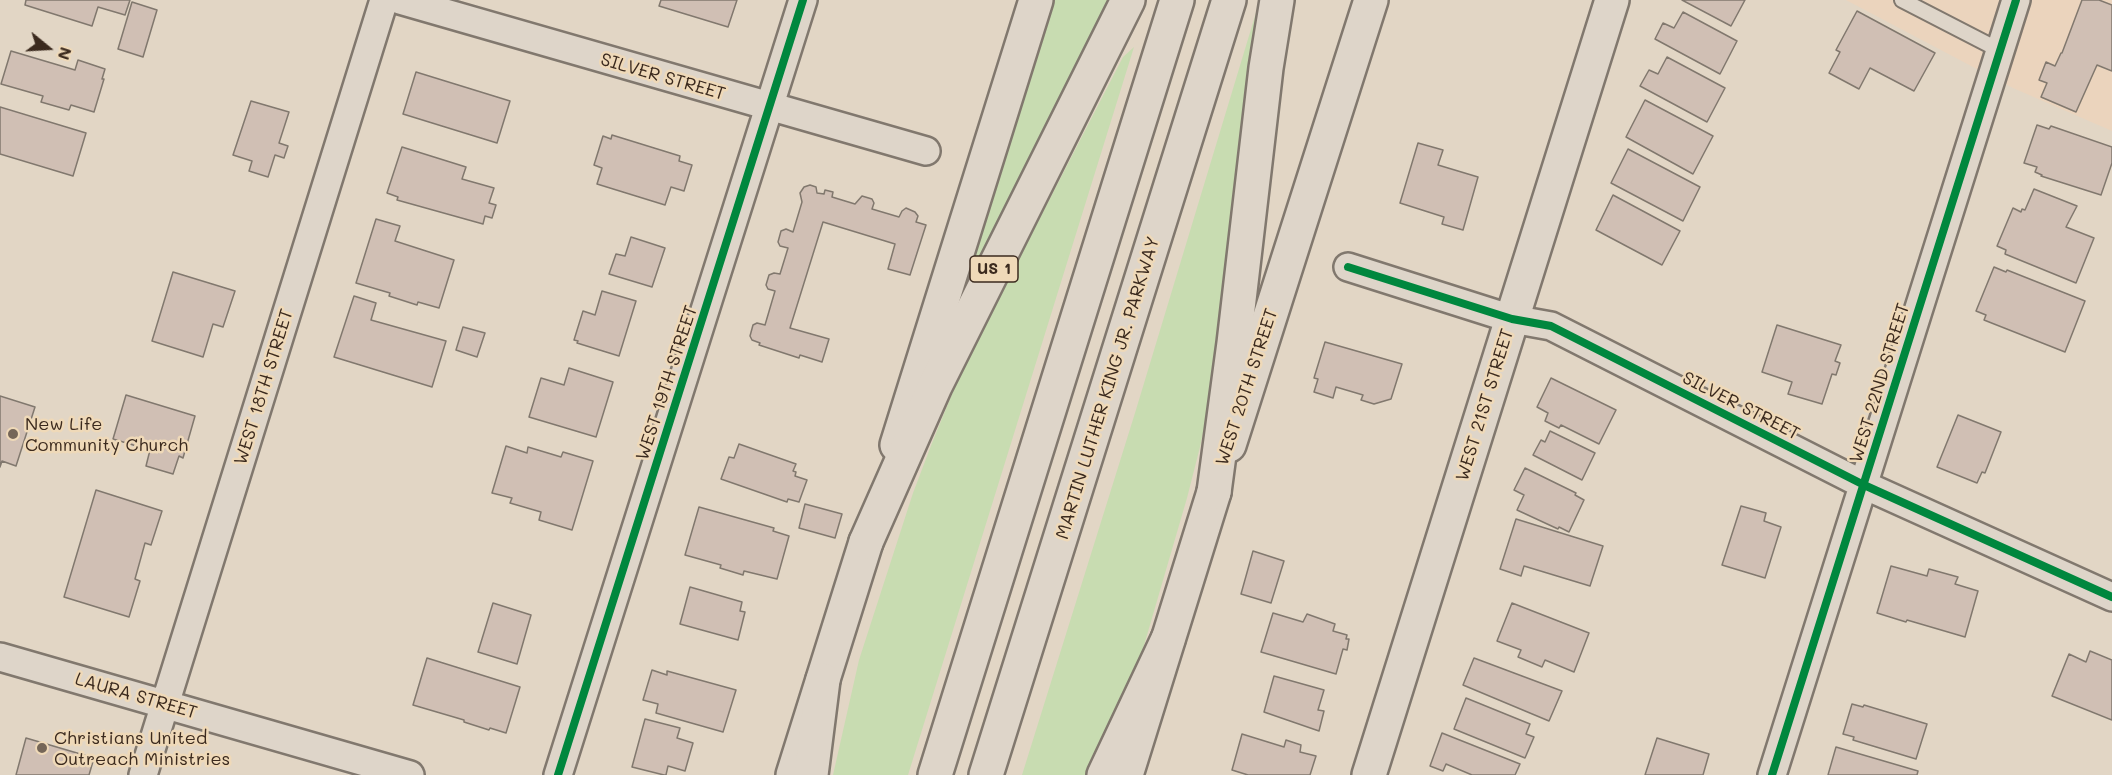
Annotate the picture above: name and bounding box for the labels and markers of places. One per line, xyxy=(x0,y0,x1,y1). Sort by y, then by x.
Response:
place label: New Life Community Church xyxy=(25,413,188,456)
marker: New Life Community Church xyxy=(6,427,20,441)
place label: Christians United Outreach Ministries xyxy=(54,727,230,770)
marker: Christians United Outreach Ministries xyxy=(35,741,49,755)

